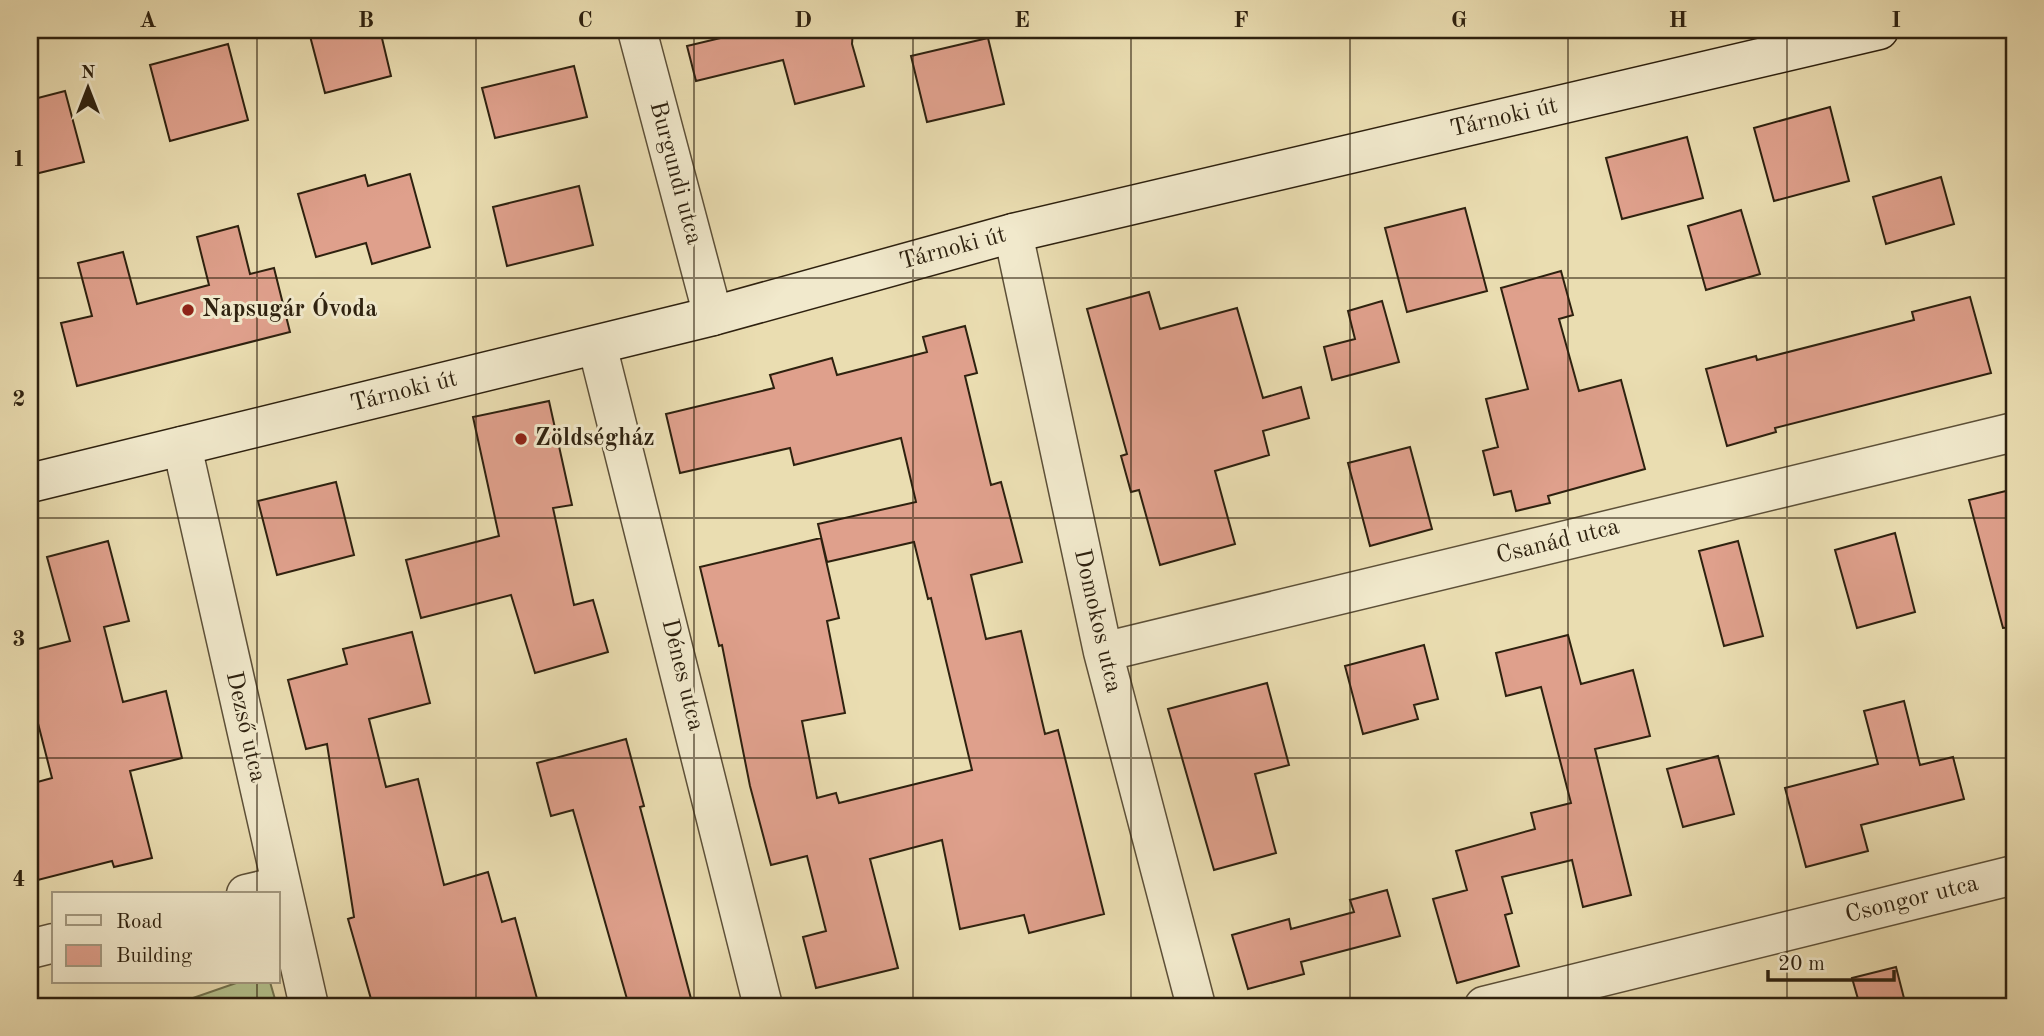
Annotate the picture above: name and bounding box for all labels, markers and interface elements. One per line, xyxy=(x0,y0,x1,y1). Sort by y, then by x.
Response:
text: A xyxy=(139,9,157,32)
text: B xyxy=(358,9,374,32)
text: C xyxy=(577,9,593,32)
text: D xyxy=(794,9,812,32)
text: E xyxy=(1014,9,1030,32)
text: F xyxy=(1233,9,1249,32)
text: G xyxy=(1451,9,1467,32)
text: H xyxy=(1669,9,1687,32)
text: I xyxy=(1891,9,1901,32)
north arrow xyxy=(52,52,122,122)
text: N xyxy=(81,64,96,83)
street label: Tárnoki út xyxy=(1448,94,1560,142)
street label: Burgundi utca xyxy=(644,99,706,247)
text: 1 xyxy=(12,148,26,171)
street label: Tárnoki út xyxy=(897,223,1009,275)
place label: Napsugár Óvoda xyxy=(202,292,377,322)
marker: Napsugár Óvoda xyxy=(180,302,196,318)
street label: Tárnoki út xyxy=(348,367,460,417)
text: 2 xyxy=(12,388,26,411)
place label: Zöldségház xyxy=(535,427,655,451)
marker: Zöldségház xyxy=(513,431,529,447)
street label: Csanád utca xyxy=(1494,515,1622,569)
street label: Domokos utca xyxy=(1069,547,1125,695)
street label: Dénes utca xyxy=(657,617,708,734)
text: 3 xyxy=(12,628,26,651)
street label: Dezső utca xyxy=(221,669,269,785)
text: 4 xyxy=(12,868,26,891)
street label: Csongor utca xyxy=(1843,872,1981,928)
legend xyxy=(52,892,280,984)
text: Road xyxy=(116,912,163,933)
scale bar xyxy=(1768,938,1894,982)
text: Building xyxy=(116,946,193,967)
text: 20 m xyxy=(1778,954,1825,975)

